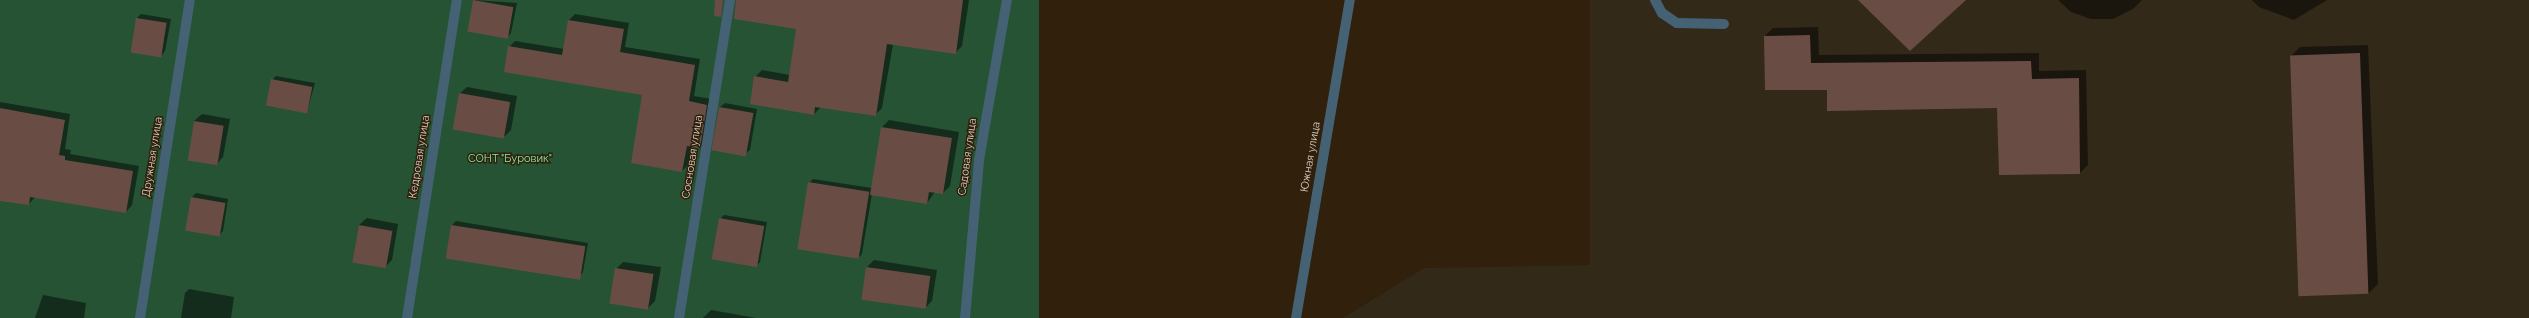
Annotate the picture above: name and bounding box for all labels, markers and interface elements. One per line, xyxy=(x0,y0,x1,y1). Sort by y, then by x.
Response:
street label: Кедровая улица xyxy=(407,114,433,200)
street label: Сосновая улица xyxy=(680,114,706,200)
street label: Дружная улица xyxy=(140,116,166,198)
street label: Садовая улица xyxy=(956,117,980,197)
street label: Южная улица xyxy=(1298,121,1324,193)
park label: СОНТ "Буровик" xyxy=(468,152,552,166)

